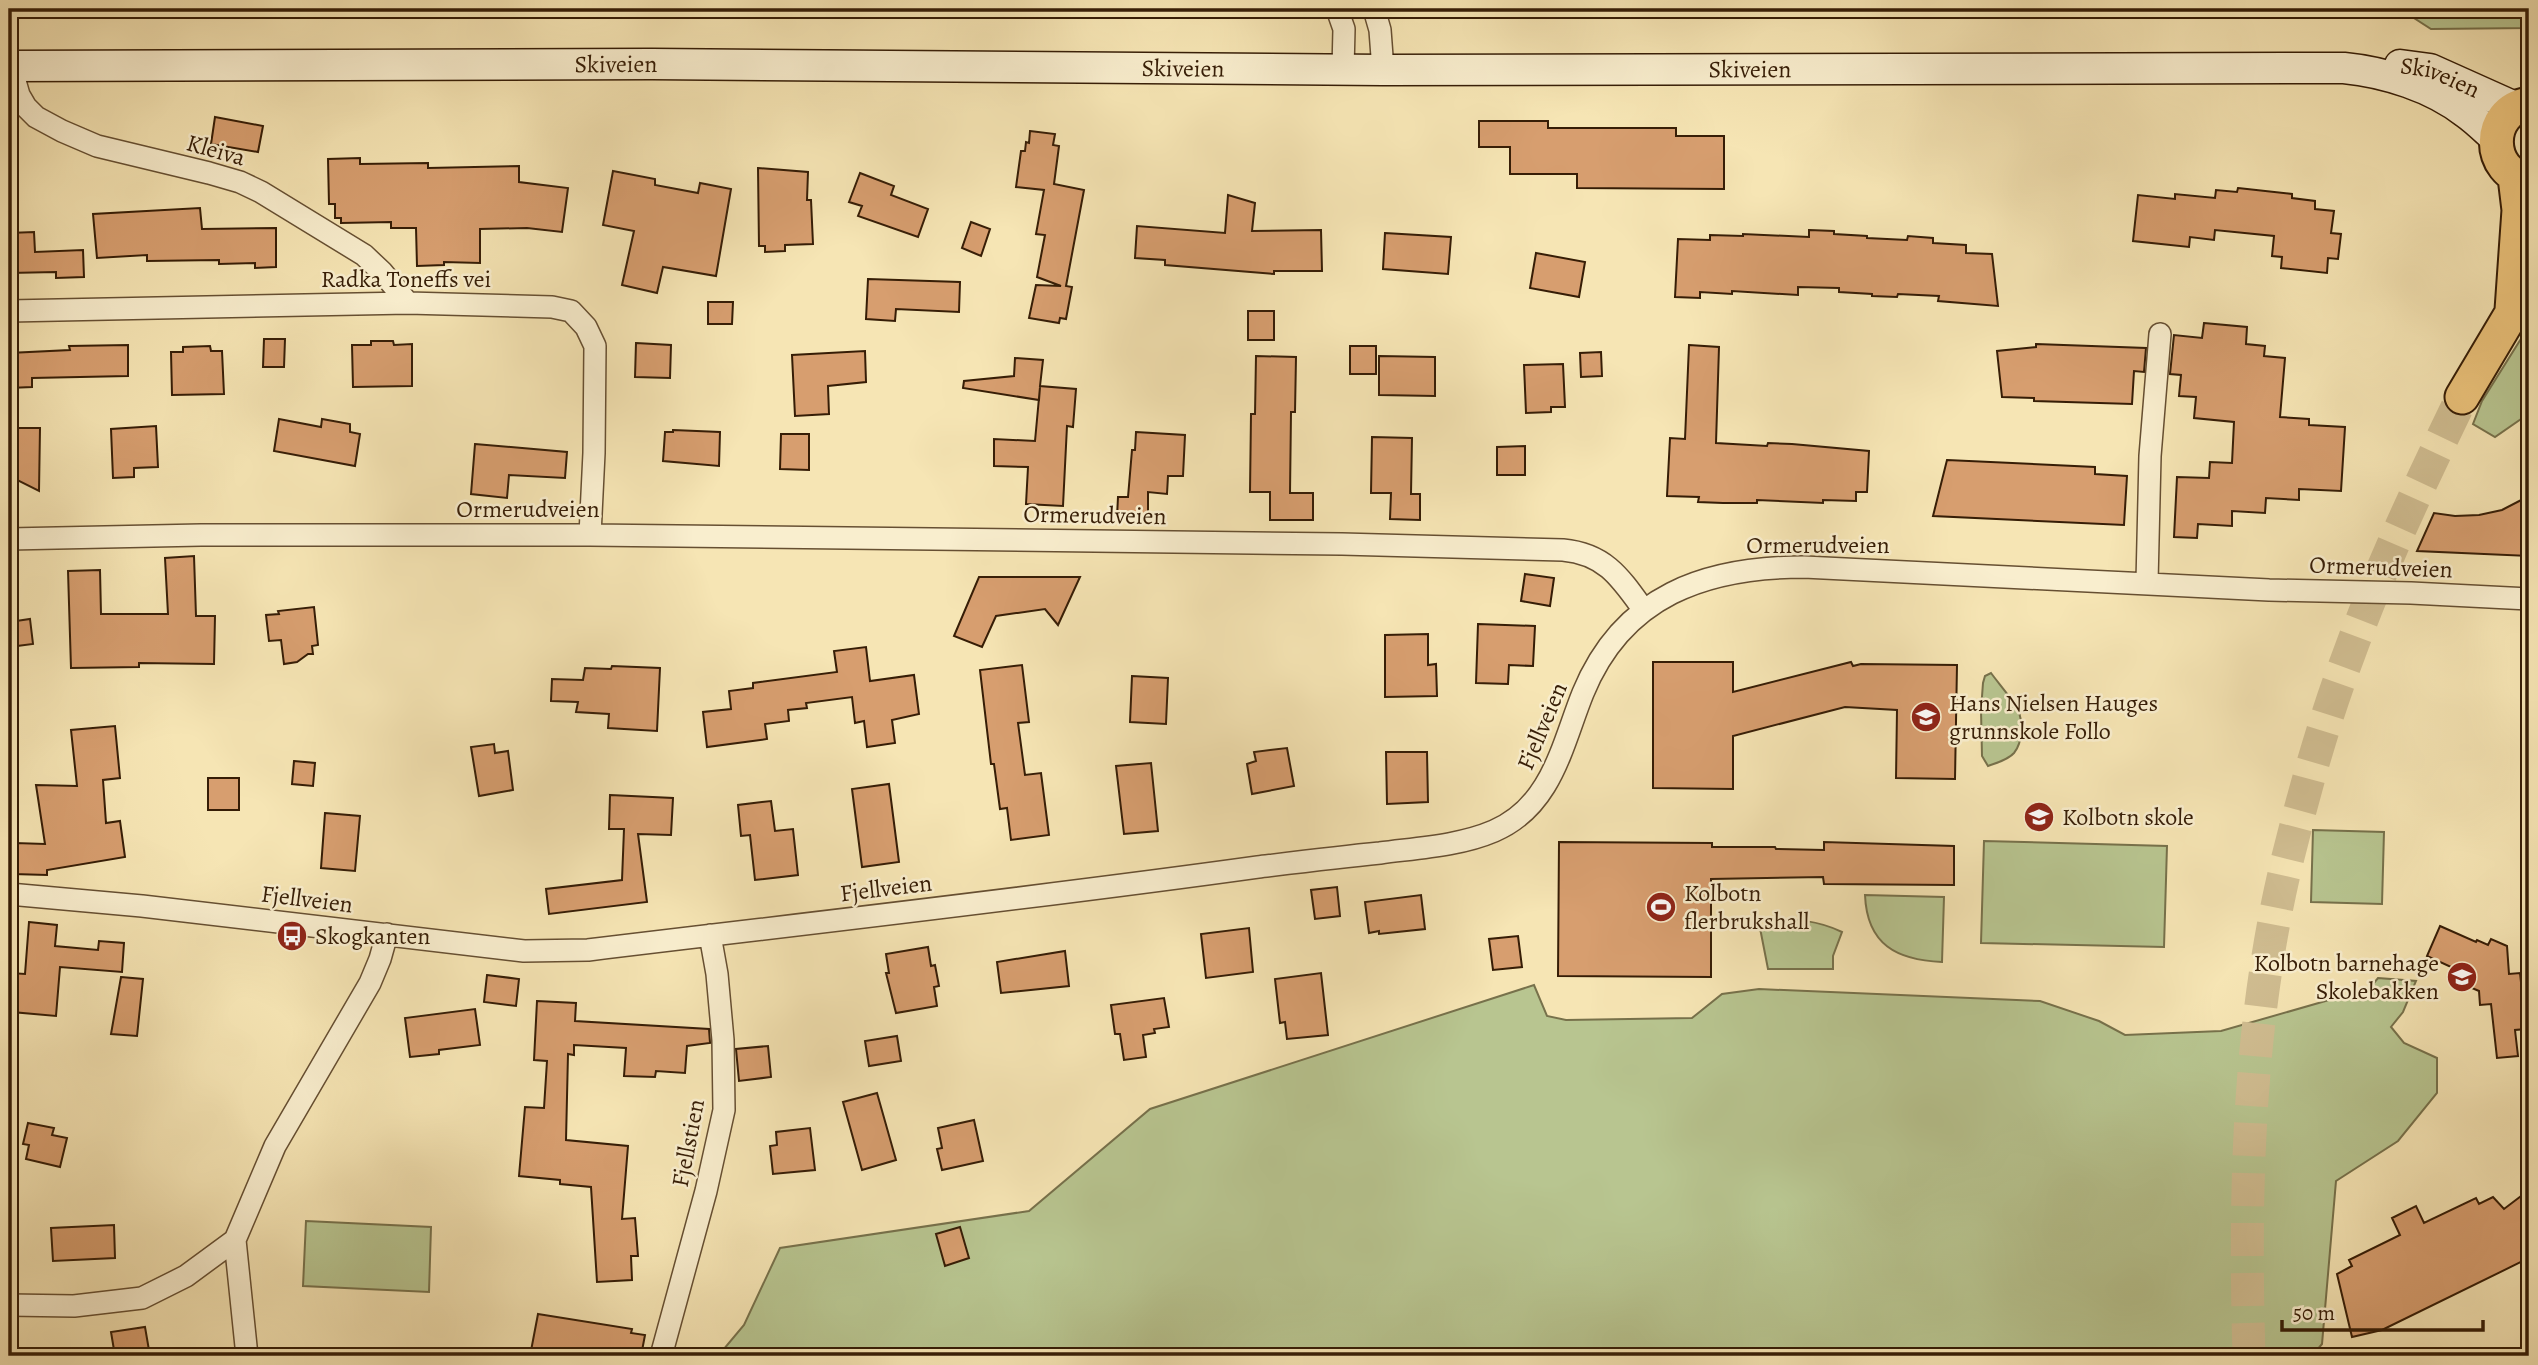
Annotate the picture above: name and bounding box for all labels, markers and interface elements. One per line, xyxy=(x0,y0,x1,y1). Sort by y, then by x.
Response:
street label: Skiveien xyxy=(574,48,658,80)
street label: Skiveien xyxy=(2398,49,2485,105)
street label: Skiveien xyxy=(1141,52,1225,85)
street label: Skiveien xyxy=(1708,53,1791,85)
street label: Kleiva xyxy=(183,126,250,174)
street label: Radka Toneffs vei xyxy=(321,263,491,295)
street label: Ormerudveien xyxy=(456,493,600,525)
street label: Ormerudveien xyxy=(1023,498,1167,532)
street label: Ormerudveien xyxy=(1746,529,1890,561)
street label: Ormerudveien xyxy=(2309,549,2453,585)
street label: Fjellveien xyxy=(1509,677,1575,775)
place label: Hans Nielsen Hauges grunnskole Follo xyxy=(1949,687,2158,747)
school or university icon: Hans Nielsen Hauges grunnskole Follo xyxy=(1909,700,1943,734)
school or university icon: Kolbotn skole xyxy=(2022,800,2056,834)
place label: Kolbotn skole xyxy=(2062,801,2194,833)
street label: Fjellveien xyxy=(838,866,934,910)
street label: Fjellveien xyxy=(259,877,355,921)
place label: Kolbotn flerbrukshall xyxy=(1684,877,1810,937)
sports icon: Kolbotn flerbrukshall xyxy=(1644,890,1678,924)
bus stop icon: Skogkanten xyxy=(275,919,309,953)
place label: Skogkanten xyxy=(315,920,431,952)
place label: Kolbotn barnehage Skolebakken xyxy=(2254,947,2439,1007)
school or university icon: Kolbotn barnehage Skolebakken xyxy=(2445,960,2479,994)
street label: Fjellstien xyxy=(664,1096,712,1190)
scale bar xyxy=(2282,1288,2484,1332)
text: 50 m xyxy=(2293,1299,2335,1327)

